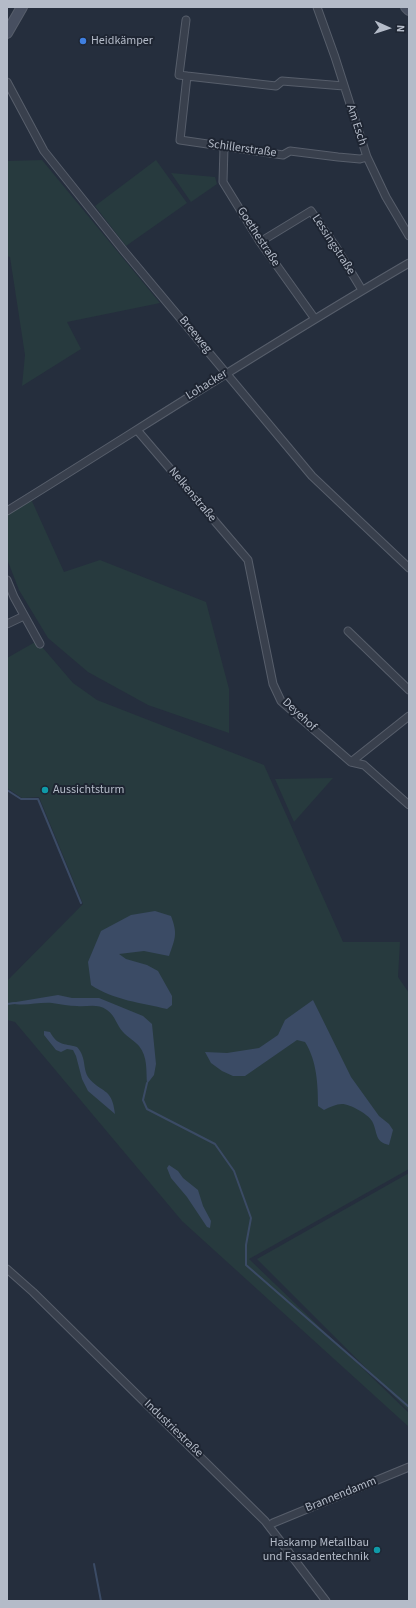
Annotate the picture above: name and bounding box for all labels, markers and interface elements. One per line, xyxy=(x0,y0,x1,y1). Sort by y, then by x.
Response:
north arrow xyxy=(368,8,408,48)
text: N xyxy=(393,25,408,33)
place label: Heidkämper xyxy=(91,34,153,48)
marker: Heidkämper xyxy=(78,36,88,46)
street label: Am Esch xyxy=(343,103,369,147)
street label: Schillerstraße xyxy=(207,137,277,161)
street label: Goethestraße xyxy=(233,205,283,269)
street label: Lessingstraße xyxy=(308,212,358,278)
street label: Breeweg xyxy=(175,314,215,356)
street label: Lohacker xyxy=(184,367,230,403)
street label: Nelkenstraße xyxy=(165,465,219,525)
street label: Deyehof xyxy=(279,696,319,734)
place label: Aussichtsturm xyxy=(53,783,124,797)
marker: Aussichtsturm xyxy=(40,785,50,795)
street label: Industriestraße xyxy=(140,1397,206,1461)
street label: Brannendamm xyxy=(303,1474,379,1516)
place label: Haskamp Metallbau und Fassadentechnik xyxy=(263,1536,369,1564)
marker: Haskamp Metallbau und Fassadentechnik xyxy=(372,1545,382,1555)

